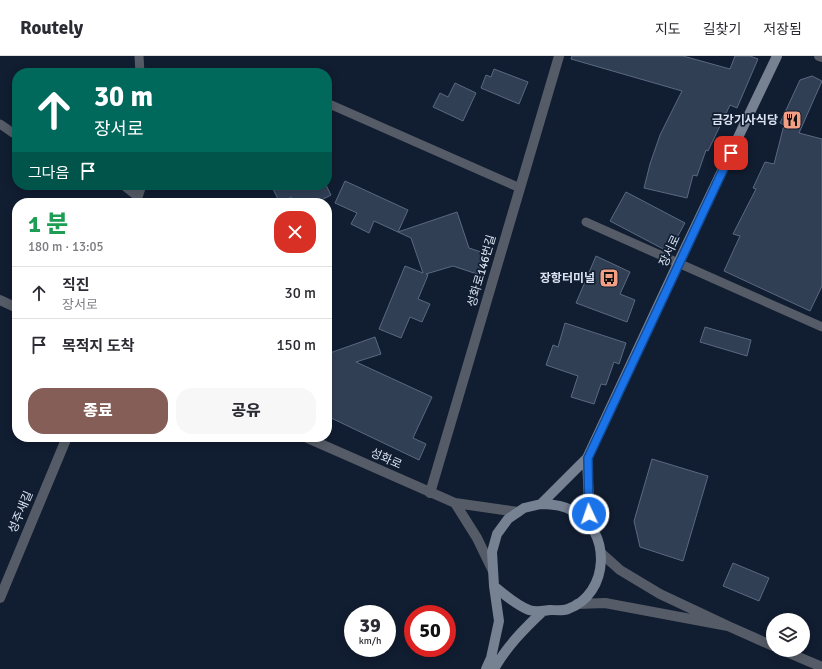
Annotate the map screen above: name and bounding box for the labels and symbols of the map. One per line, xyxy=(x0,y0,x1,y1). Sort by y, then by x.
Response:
restaurant icon: 금강기사식당 xyxy=(781,109,803,131)
place label: 금강기사식당 xyxy=(712,113,778,128)
pin xyxy=(714,136,748,170)
street label: 성화로146번길 xyxy=(465,233,499,309)
street label: 장서로 xyxy=(656,233,684,269)
bus stop icon: 장항터미널 xyxy=(598,267,620,289)
place label: 장항터미널 xyxy=(540,271,595,286)
street label: 성화로 xyxy=(368,445,404,473)
street label: 성주새길 xyxy=(5,489,37,535)
position arrow xyxy=(568,493,610,535)
speed limit sign: 50 xyxy=(404,605,456,657)

